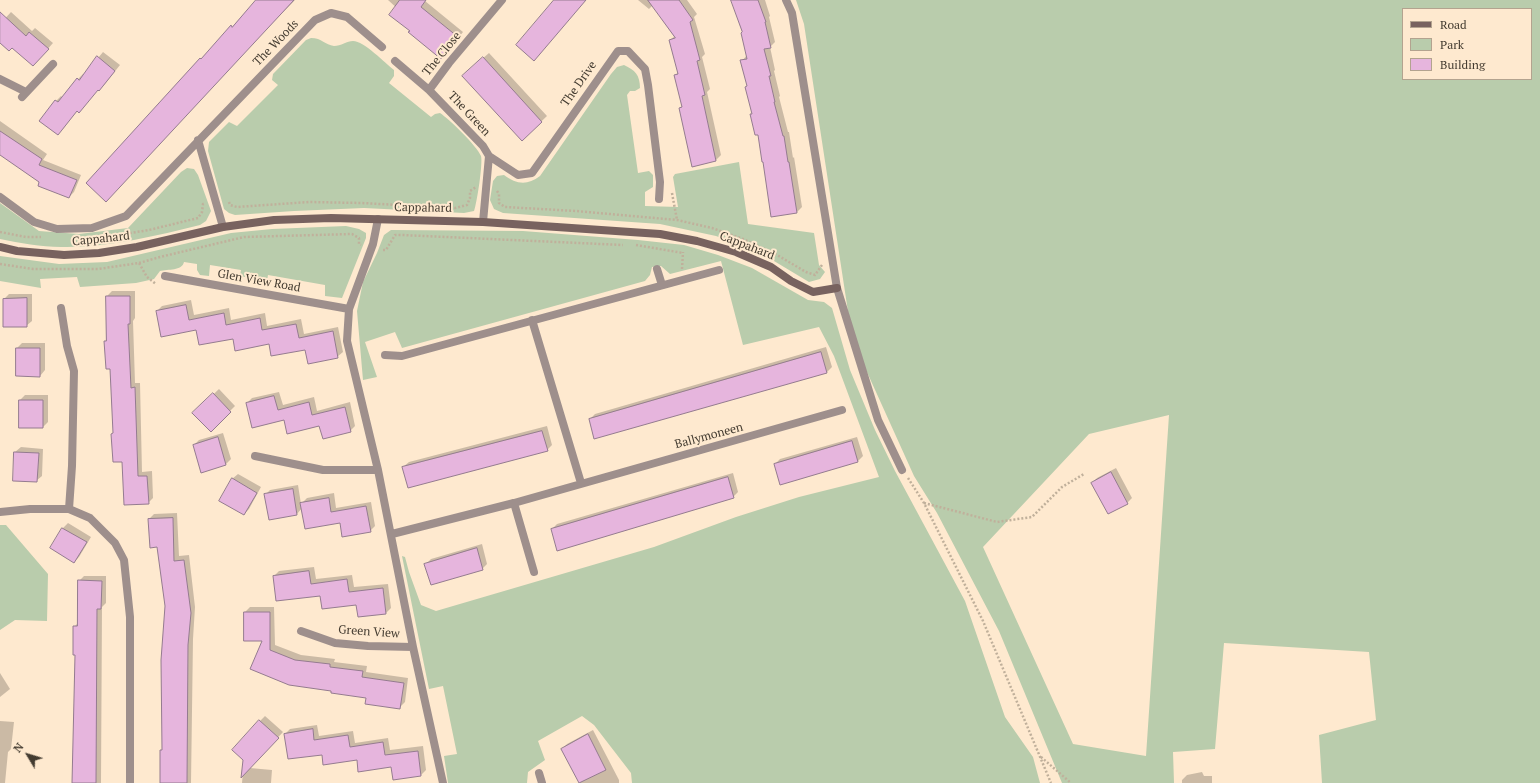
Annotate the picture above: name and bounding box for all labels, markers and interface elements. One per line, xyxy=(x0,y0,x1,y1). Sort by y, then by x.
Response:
legend xyxy=(1402,8,1532,80)
street label: The Woods xyxy=(250,17,302,69)
text: Road xyxy=(1440,17,1467,32)
street label: The Close xyxy=(420,29,464,79)
text: Park xyxy=(1440,37,1464,52)
text: Building xyxy=(1440,57,1485,72)
street label: The Drive xyxy=(558,59,600,109)
street label: The Green xyxy=(445,89,493,139)
street label: Cappahard xyxy=(394,200,452,216)
street label: Cappahard xyxy=(72,229,130,249)
street label: Cappahard xyxy=(717,229,777,263)
street label: Glen View Road xyxy=(216,267,302,295)
street label: Ballymoneen xyxy=(673,420,745,452)
street label: Green View xyxy=(338,623,400,641)
north arrow xyxy=(8,735,48,775)
text: N xyxy=(10,740,27,755)

